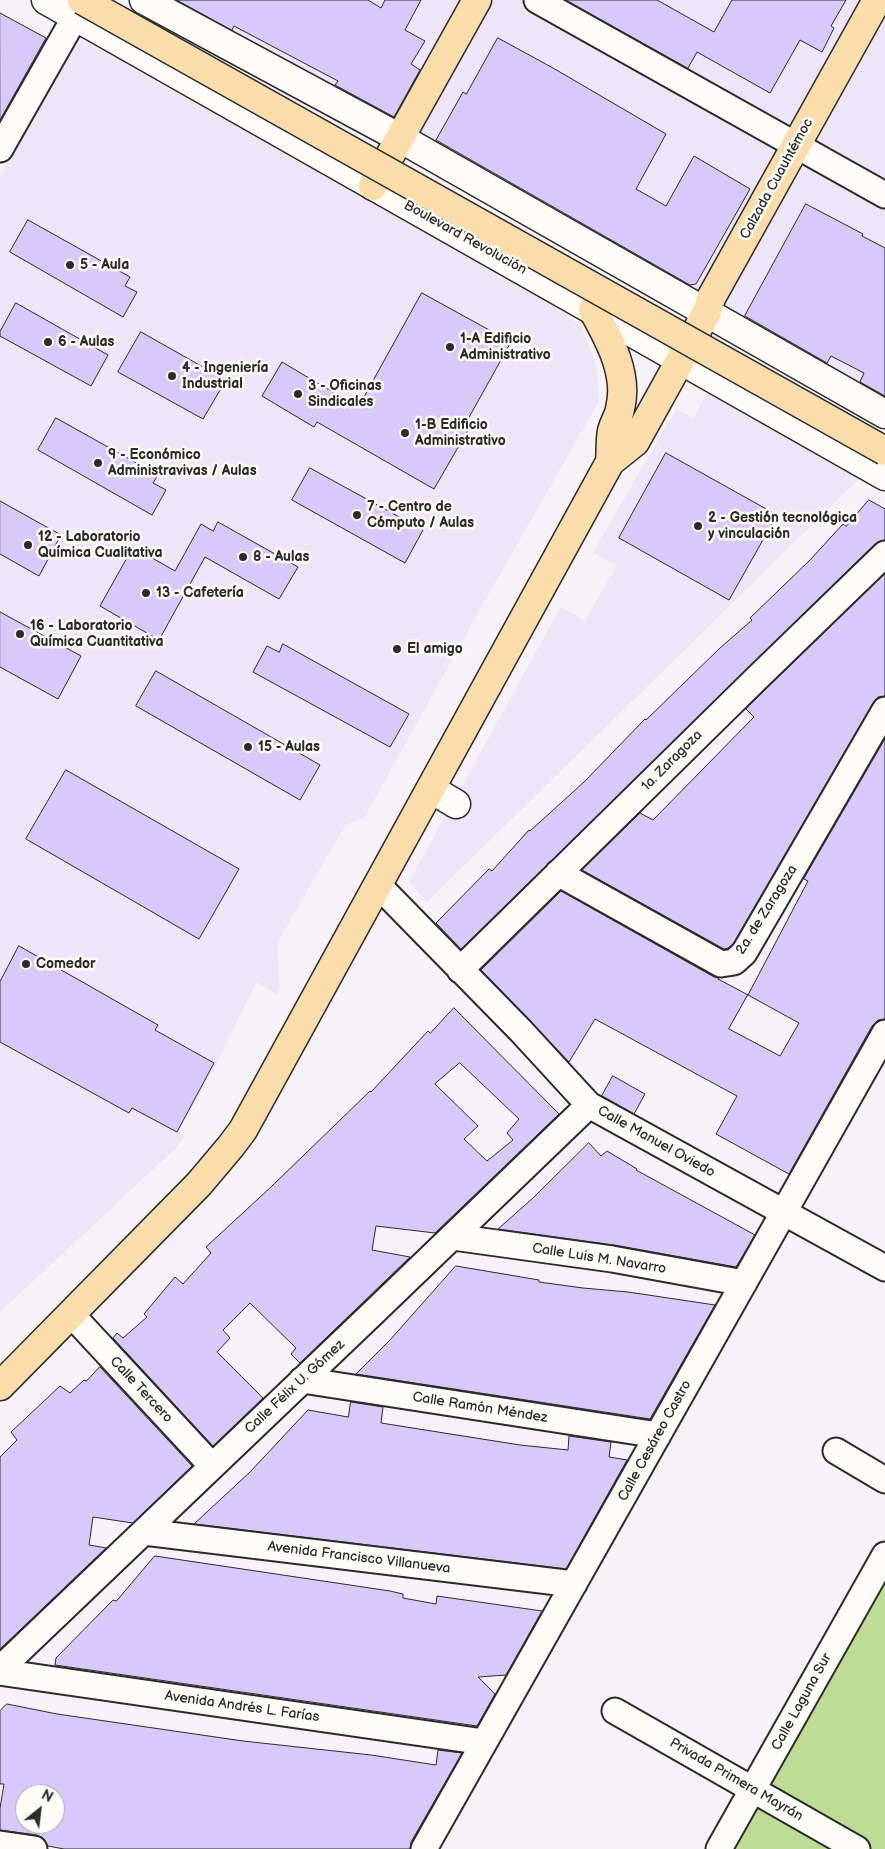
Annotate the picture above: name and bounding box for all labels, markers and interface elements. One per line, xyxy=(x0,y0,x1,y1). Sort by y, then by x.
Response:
street label: Calzada Cuauhtémoc xyxy=(737,116,817,242)
street label: Boulevard Revolución xyxy=(401,197,529,279)
place label: 5 - Aula xyxy=(80,257,129,273)
marker: 5 - Aula xyxy=(64,259,76,271)
place label: 1-A Edificio Administrativo xyxy=(460,331,551,364)
place label: 6 - Aulas xyxy=(58,334,114,350)
marker: 6 - Aulas xyxy=(42,336,54,348)
marker: 1-A Edificio Administrativo xyxy=(444,341,456,353)
place label: 4 - Ingeniería Industrial xyxy=(182,360,268,392)
marker: 4 - Ingeniería Industrial xyxy=(166,370,178,382)
place label: 3 - Oficinas Sindicales xyxy=(308,378,382,411)
marker: 3 - Oficinas Sindicales xyxy=(292,388,304,400)
place label: 1-B Edificio Administrativo xyxy=(415,417,506,450)
marker: 1-B Edificio Administrativo xyxy=(399,427,411,439)
place label: 9 - Económico Administravivas / Aulas xyxy=(108,447,257,480)
marker: 9 - Económico Administravivas / Aulas xyxy=(92,457,104,469)
place label: 7 - Centro de Cómputo / Aulas xyxy=(367,499,474,532)
marker: 7 - Centro de Cómputo / Aulas xyxy=(351,509,363,521)
place label: 2 - Gestión tecnológica y vinculación xyxy=(708,510,857,542)
marker: 2 - Gestión tecnológica y vinculación xyxy=(692,520,704,532)
place label: 12 - Laboratorio Química Cualitativa xyxy=(38,529,163,562)
marker: 12 - Laboratorio Química Cualitativa xyxy=(22,539,34,551)
place label: 8 - Aulas xyxy=(253,549,309,565)
marker: 8 - Aulas xyxy=(237,551,249,563)
place label: 13 - Cafetería xyxy=(156,585,244,601)
marker: 13 - Cafetería xyxy=(140,587,152,599)
place label: 16 - Laboratorio Química Cuantitativa xyxy=(30,618,164,650)
marker: 16 - Laboratorio Química Cuantitativa xyxy=(14,628,26,640)
place label: El amigo xyxy=(407,641,463,657)
marker: El amigo xyxy=(391,643,403,655)
street label: 1a. Zaragoza xyxy=(638,727,706,795)
place label: 15 - Aulas xyxy=(258,739,320,755)
marker: 15 - Aulas xyxy=(242,741,254,753)
street label: 2a. de Zaragoza xyxy=(733,862,801,958)
place label: Comedor xyxy=(36,956,96,972)
marker: Comedor xyxy=(20,958,32,970)
street label: Calle Manuel Oviedo xyxy=(594,1103,718,1181)
street label: Calle Luis M. Navarro xyxy=(531,1240,667,1278)
street label: Calle Félix U. Gómez xyxy=(242,1336,348,1438)
street label: Calle Tercero xyxy=(106,1353,176,1427)
street label: Calle Cesáreo Castro xyxy=(615,1378,695,1504)
street label: Calle Ramón Méndez xyxy=(411,1389,549,1427)
street label: Avenida Francisco Villanueva xyxy=(267,1538,451,1578)
street label: Calle Laguna Sur xyxy=(768,1650,836,1754)
street label: Avenida Andrés L. Farías xyxy=(164,1688,320,1726)
street label: Privada Primera Mayrán xyxy=(666,1735,806,1825)
north arrow xyxy=(15,1784,65,1834)
text: N xyxy=(38,1786,56,1806)

